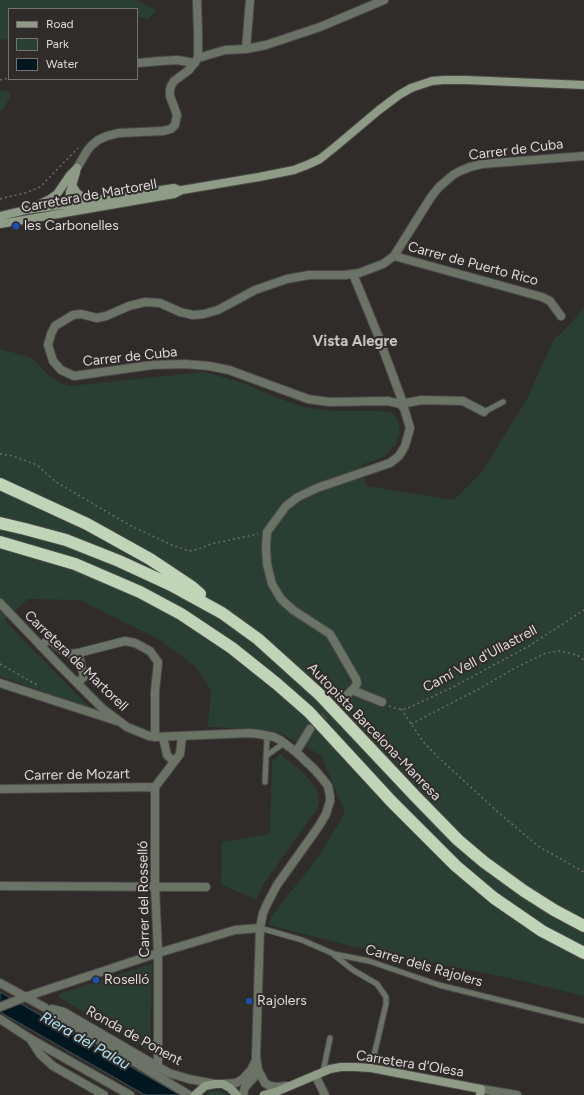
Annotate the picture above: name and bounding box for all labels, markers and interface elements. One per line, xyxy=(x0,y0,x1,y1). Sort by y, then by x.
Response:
legend xyxy=(8,8,138,80)
text: Road xyxy=(46,17,74,31)
text: Park xyxy=(46,37,69,51)
text: Water xyxy=(46,57,78,71)
street label: Carrer de Cuba xyxy=(468,136,564,164)
street label: Carretera de Martorell xyxy=(20,176,158,216)
place label: les Carbonelles xyxy=(24,218,119,234)
marker: les Carbonelles xyxy=(11,221,21,231)
street label: Carrer de Puerto Rico xyxy=(406,238,540,290)
district label: Vista Alegre xyxy=(313,333,397,351)
street label: Carrer de Cuba xyxy=(82,344,178,370)
street label: Carretera de Martorell xyxy=(21,607,131,715)
street label: Camí Vell d'Ullastrell xyxy=(420,622,540,696)
street label: Autopista Barcelona-Manresa xyxy=(304,660,444,804)
street label: Carrer de Mozart xyxy=(24,766,130,784)
street label: Carrer del Rosselló xyxy=(135,840,153,958)
street label: Carrer dels Rajolers xyxy=(363,941,485,991)
place label: Roselló xyxy=(104,972,149,988)
marker: Roselló xyxy=(91,975,101,985)
place label: Rajolers xyxy=(257,993,307,1009)
marker: Rajolers xyxy=(244,996,254,1006)
street label: Ronda de Ponent xyxy=(83,1003,185,1069)
water label: Riera del Palau xyxy=(37,1008,133,1074)
street label: Carretera d'Olesa xyxy=(355,1047,465,1081)

